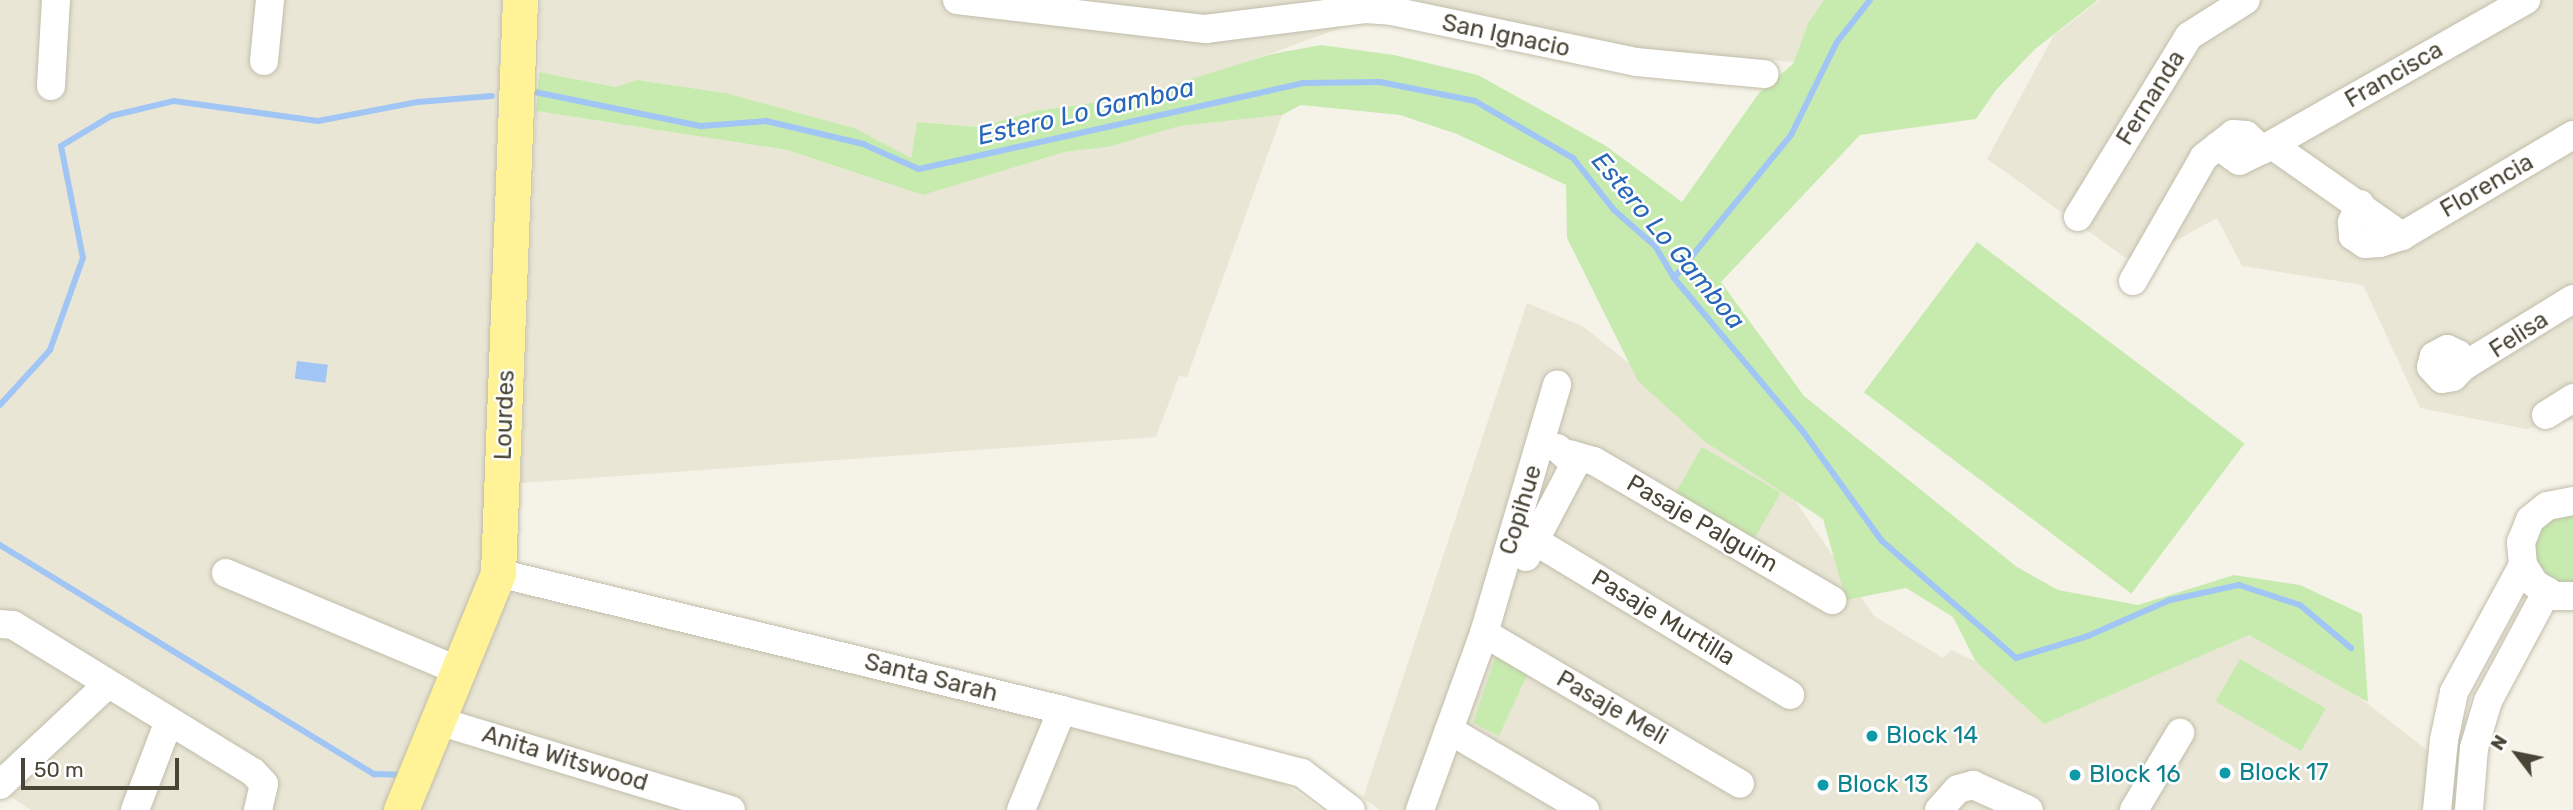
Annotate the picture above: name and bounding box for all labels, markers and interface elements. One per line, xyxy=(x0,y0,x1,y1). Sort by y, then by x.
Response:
street label: San Ignacio xyxy=(1439,8,1573,64)
street label: Francisca xyxy=(2340,35,2448,115)
street label: Fernanda xyxy=(2111,45,2191,151)
water label: Estero Lo Gamboa xyxy=(974,72,1198,152)
water label: Estero Lo Gamboa xyxy=(1585,146,1751,336)
street label: Florencia xyxy=(2435,148,2539,224)
street label: Felisa xyxy=(2484,305,2554,365)
street label: Lourdes xyxy=(489,369,521,461)
street label: Copihue xyxy=(1494,462,1548,558)
street label: Pasaje Palguim xyxy=(1621,469,1783,579)
street label: Pasaje Murtilla xyxy=(1586,564,1740,672)
street label: Santa Sarah xyxy=(862,648,1000,708)
street label: Pasaje Meli xyxy=(1551,665,1673,751)
north arrow xyxy=(2482,719,2552,789)
street label: Anita Witswood xyxy=(479,720,651,798)
place label: Block 14 xyxy=(1886,722,1978,750)
marker: Block 14 xyxy=(1864,728,1880,744)
text: N xyxy=(2485,731,2512,755)
scale bar xyxy=(24,744,182,788)
text: 50 m xyxy=(34,757,84,782)
place label: Block 17 xyxy=(2239,759,2329,787)
place label: Block 16 xyxy=(2089,761,2181,789)
marker: Block 17 xyxy=(2217,765,2233,781)
marker: Block 16 xyxy=(2067,767,2083,783)
place label: Block 13 xyxy=(1837,771,1929,799)
marker: Block 13 xyxy=(1815,777,1831,793)

